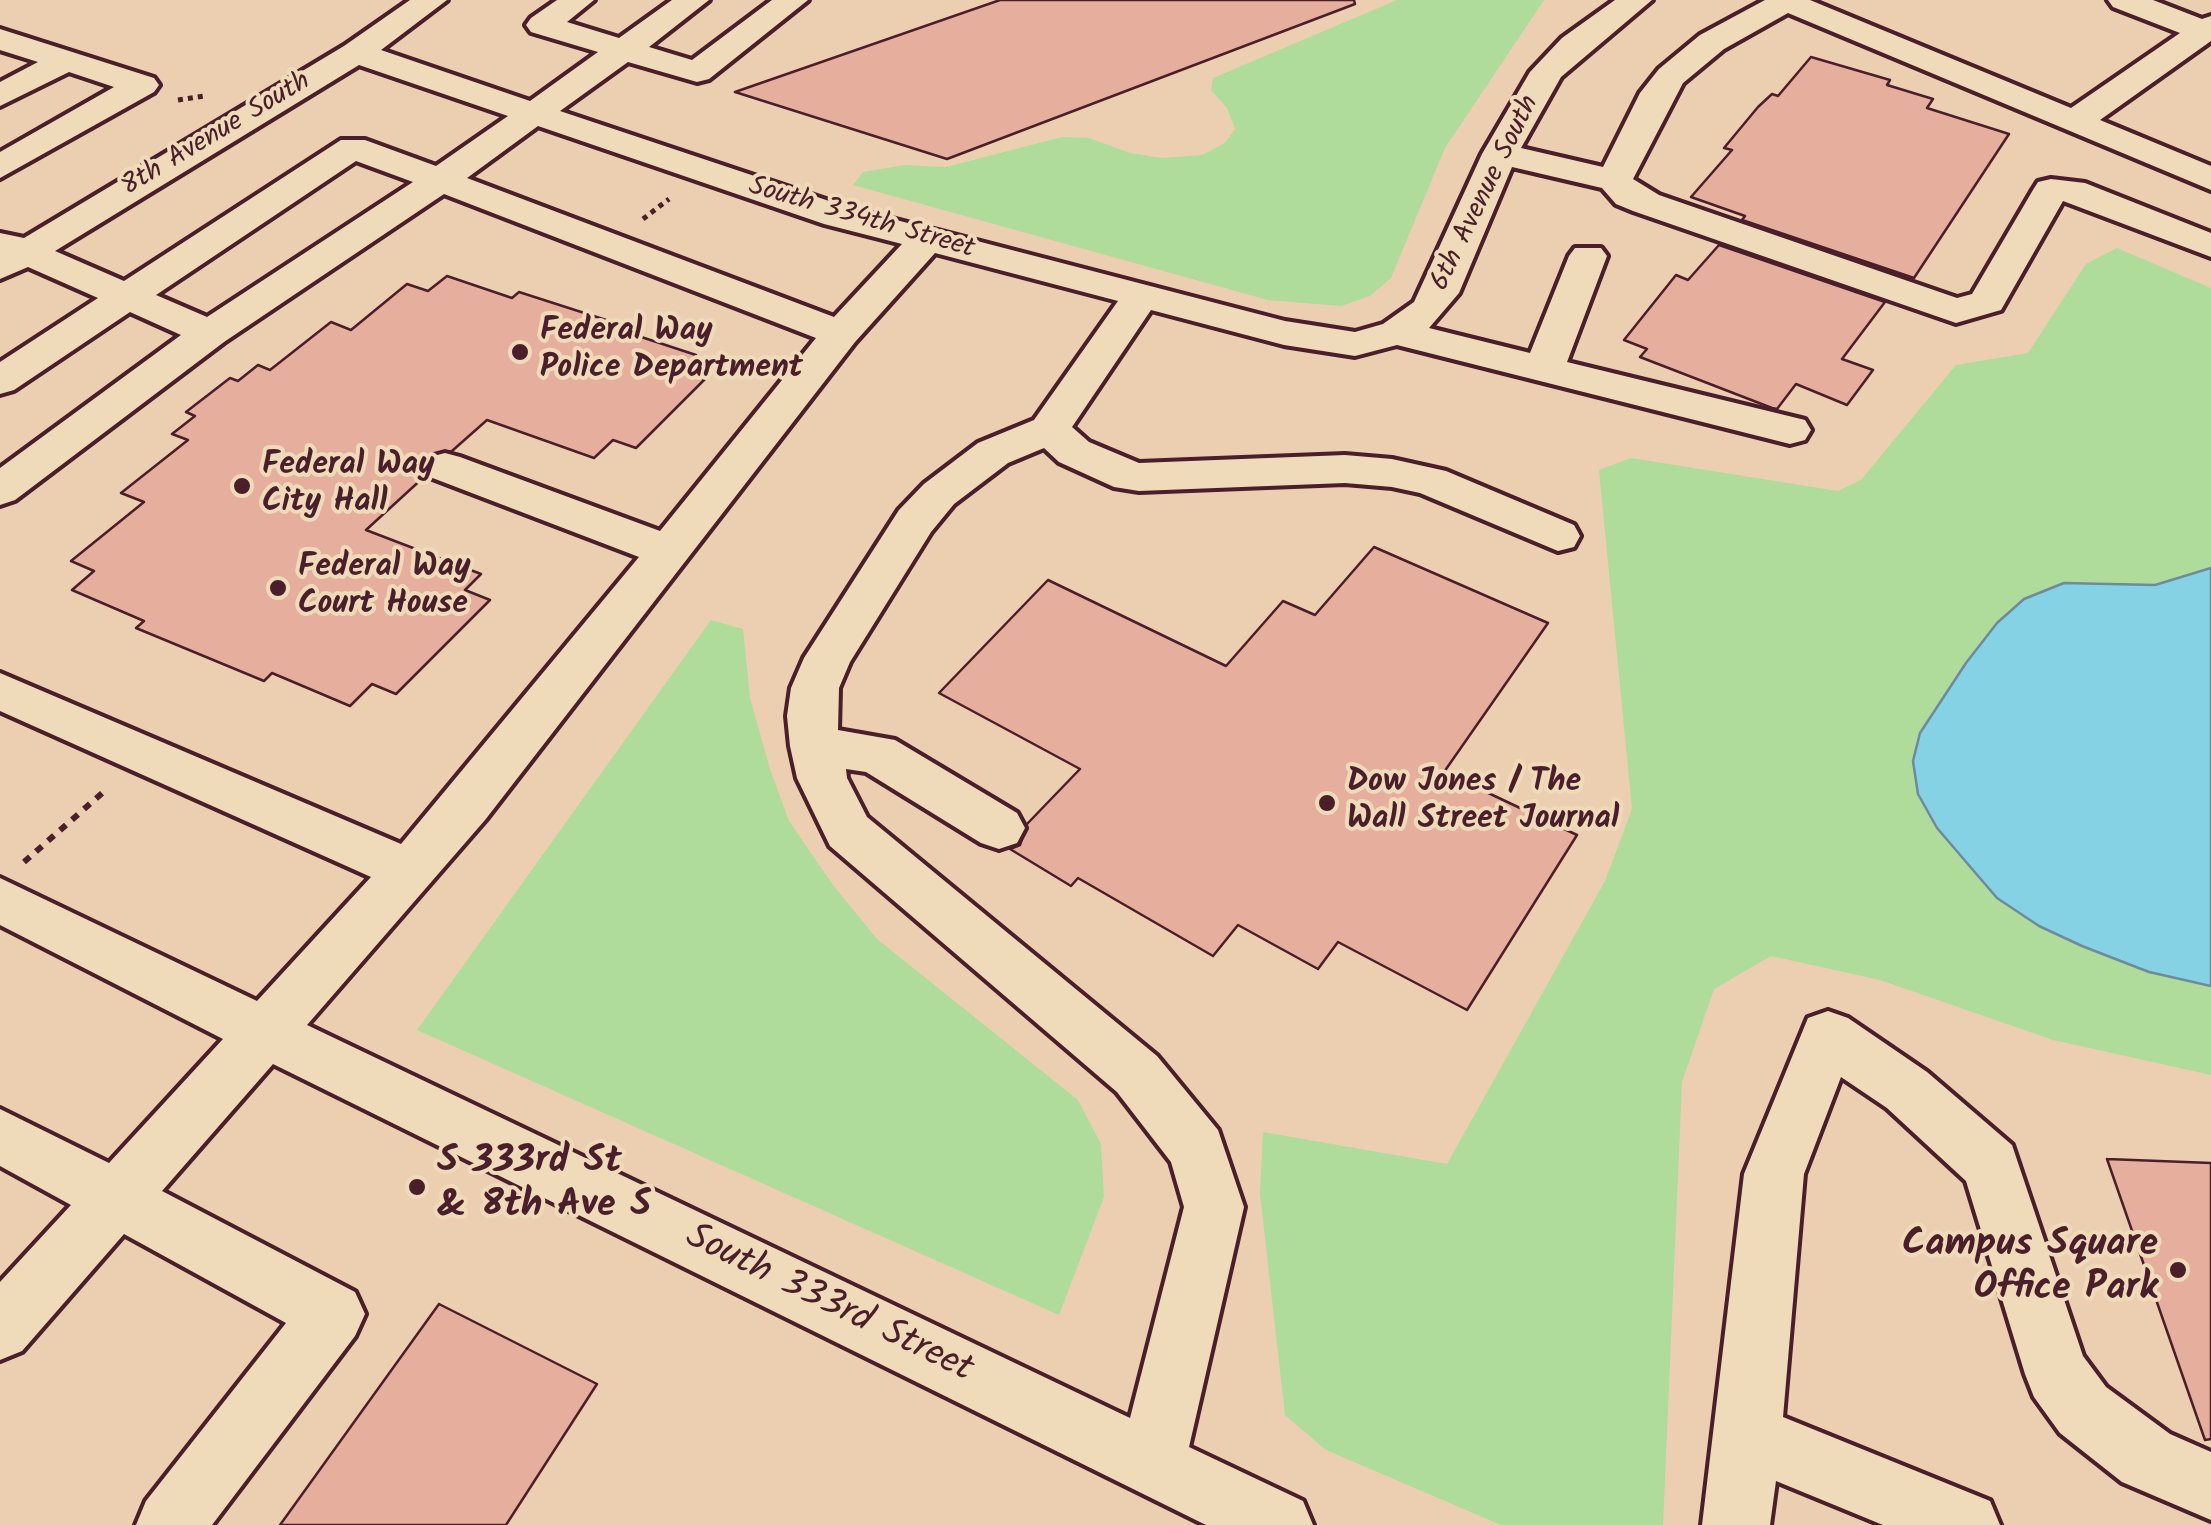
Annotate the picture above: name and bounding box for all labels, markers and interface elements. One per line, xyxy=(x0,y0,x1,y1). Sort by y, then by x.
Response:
street label: 8th Avenue South xyxy=(116,66,318,206)
street label: 6th Avenue South xyxy=(1425,91,1549,297)
street label: South 334th Street xyxy=(744,172,978,268)
place label: Federal Way Police Department xyxy=(540,315,803,390)
marker: Federal Way Police Department xyxy=(509,341,531,363)
place label: Federal Way City Hall xyxy=(262,449,435,524)
marker: Federal Way City Hall xyxy=(231,475,253,497)
place label: Federal Way Court House xyxy=(298,551,471,626)
marker: Federal Way Court House xyxy=(267,577,289,599)
place label: Dow Jones / The Wall Street Journal xyxy=(1347,766,1619,841)
marker: Dow Jones / The Wall Street Journal xyxy=(1316,792,1338,814)
place label: S 333rd St & 8th Ave S xyxy=(437,1142,651,1232)
marker: S 333rd St & 8th Ave S xyxy=(406,1176,428,1198)
street label: South 333rd Street xyxy=(677,1217,979,1395)
place label: Campus Square Office Park xyxy=(1902,1225,2158,1314)
marker: Campus Square Office Park xyxy=(2167,1259,2189,1281)

